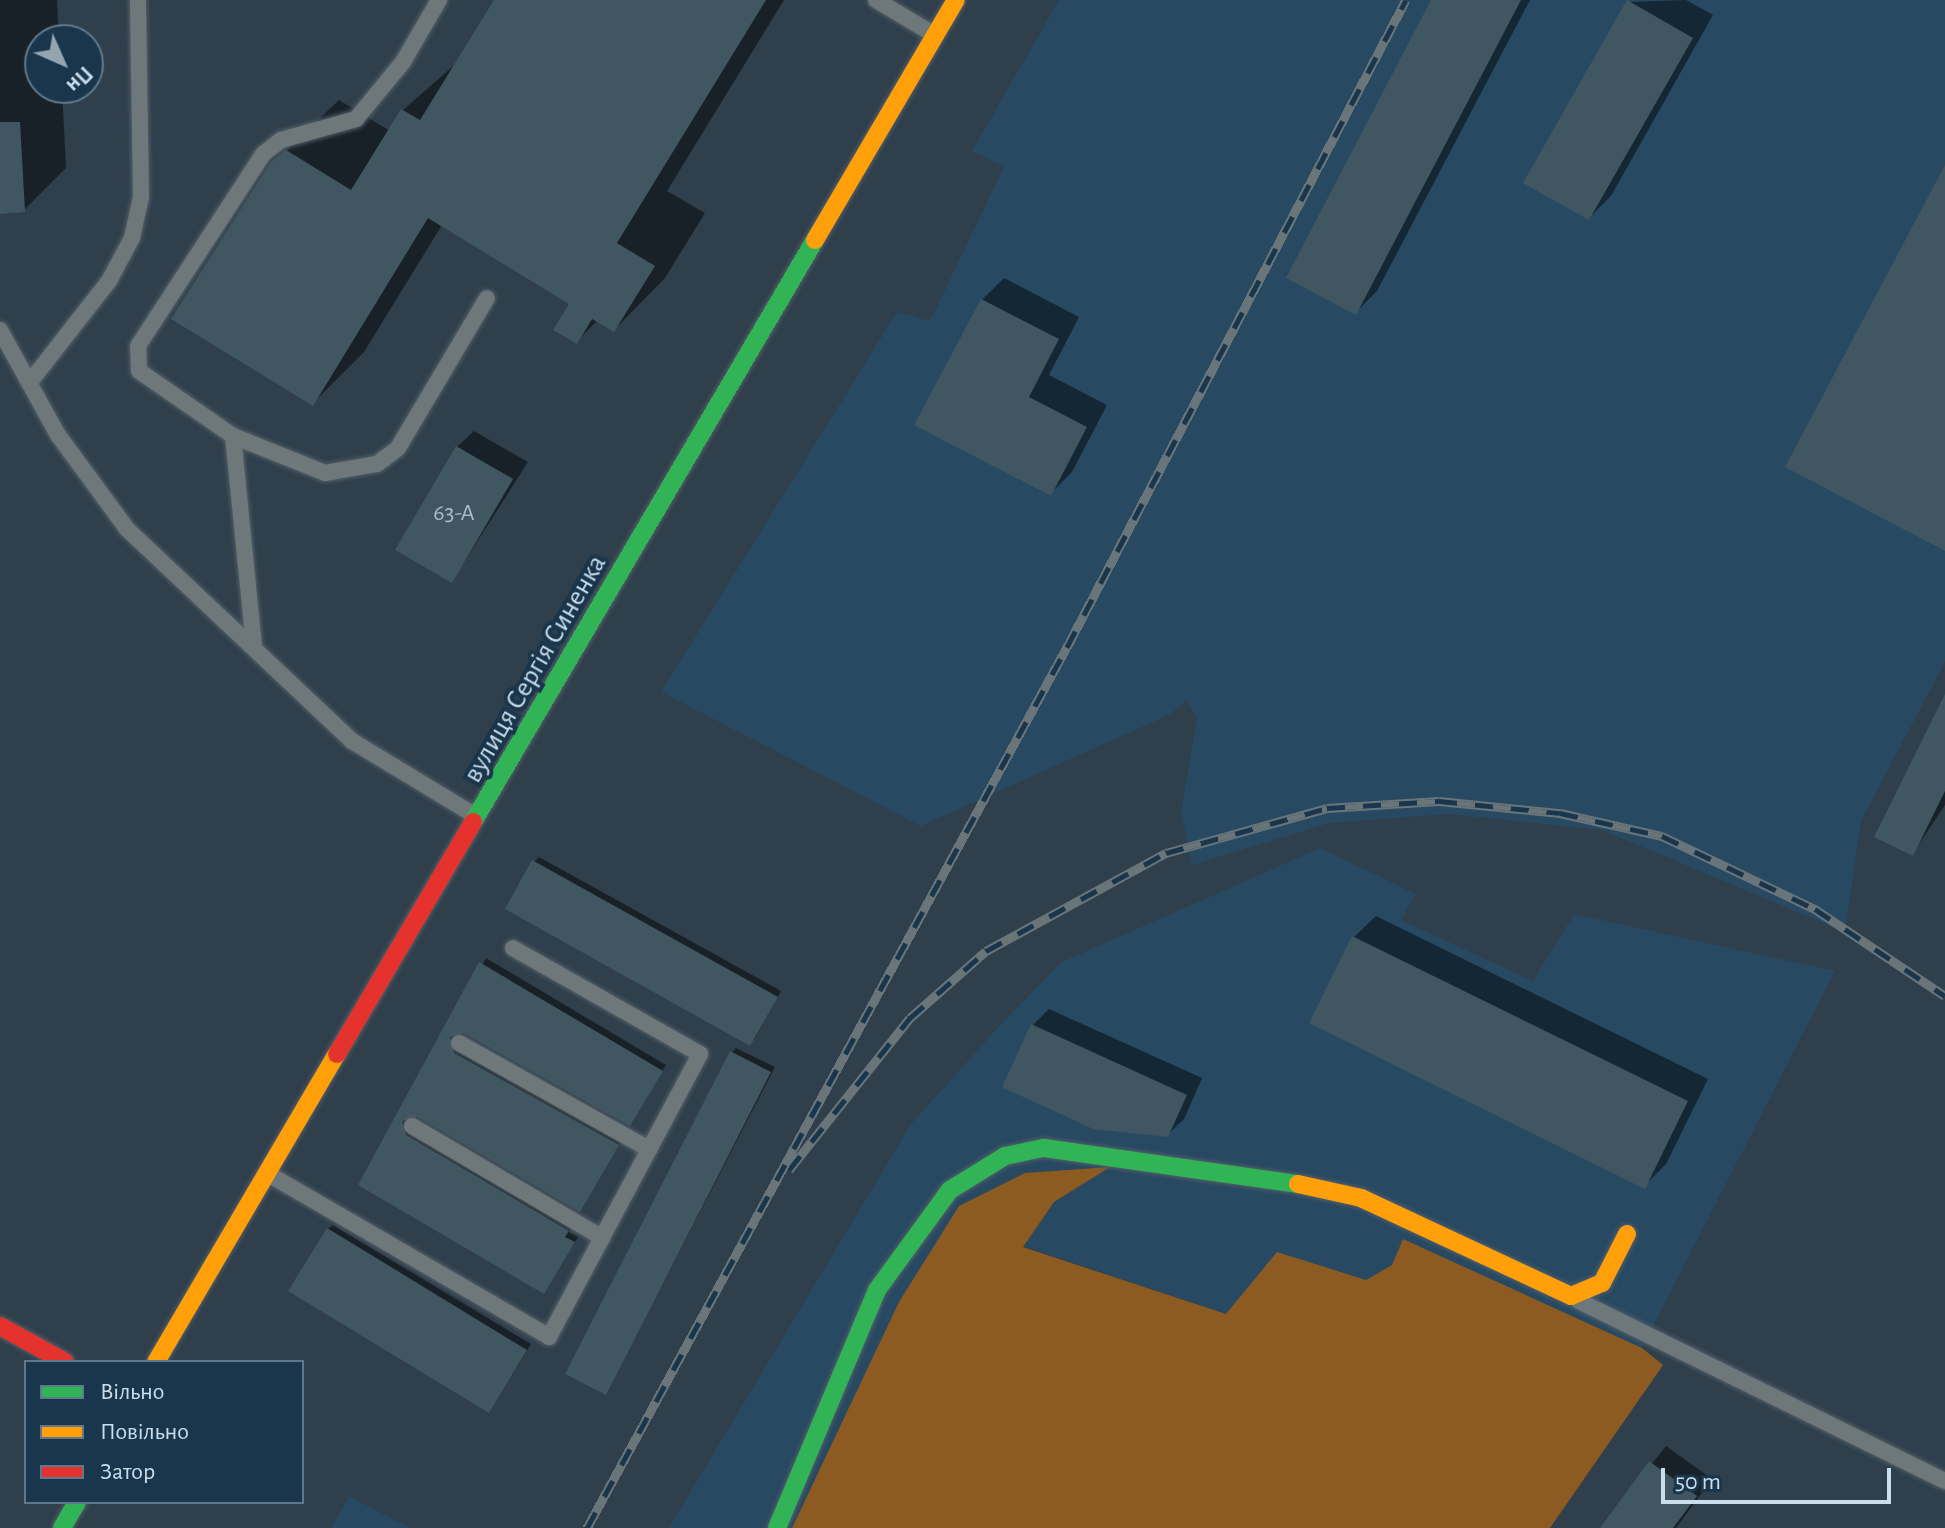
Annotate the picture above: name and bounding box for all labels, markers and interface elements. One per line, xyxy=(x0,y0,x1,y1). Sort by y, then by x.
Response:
north arrow xyxy=(24,24,104,104)
text: Пн xyxy=(62,62,97,97)
house number: 63-А xyxy=(433,500,475,528)
street label: вулиця Сергія Синенка xyxy=(456,549,614,789)
legend xyxy=(24,1360,304,1504)
text: Вільно xyxy=(100,1380,165,1404)
text: Повільно xyxy=(100,1420,189,1444)
scale bar xyxy=(1665,1452,1895,1502)
text: Затор xyxy=(100,1460,155,1484)
text: 50 m xyxy=(1675,1470,1721,1494)

